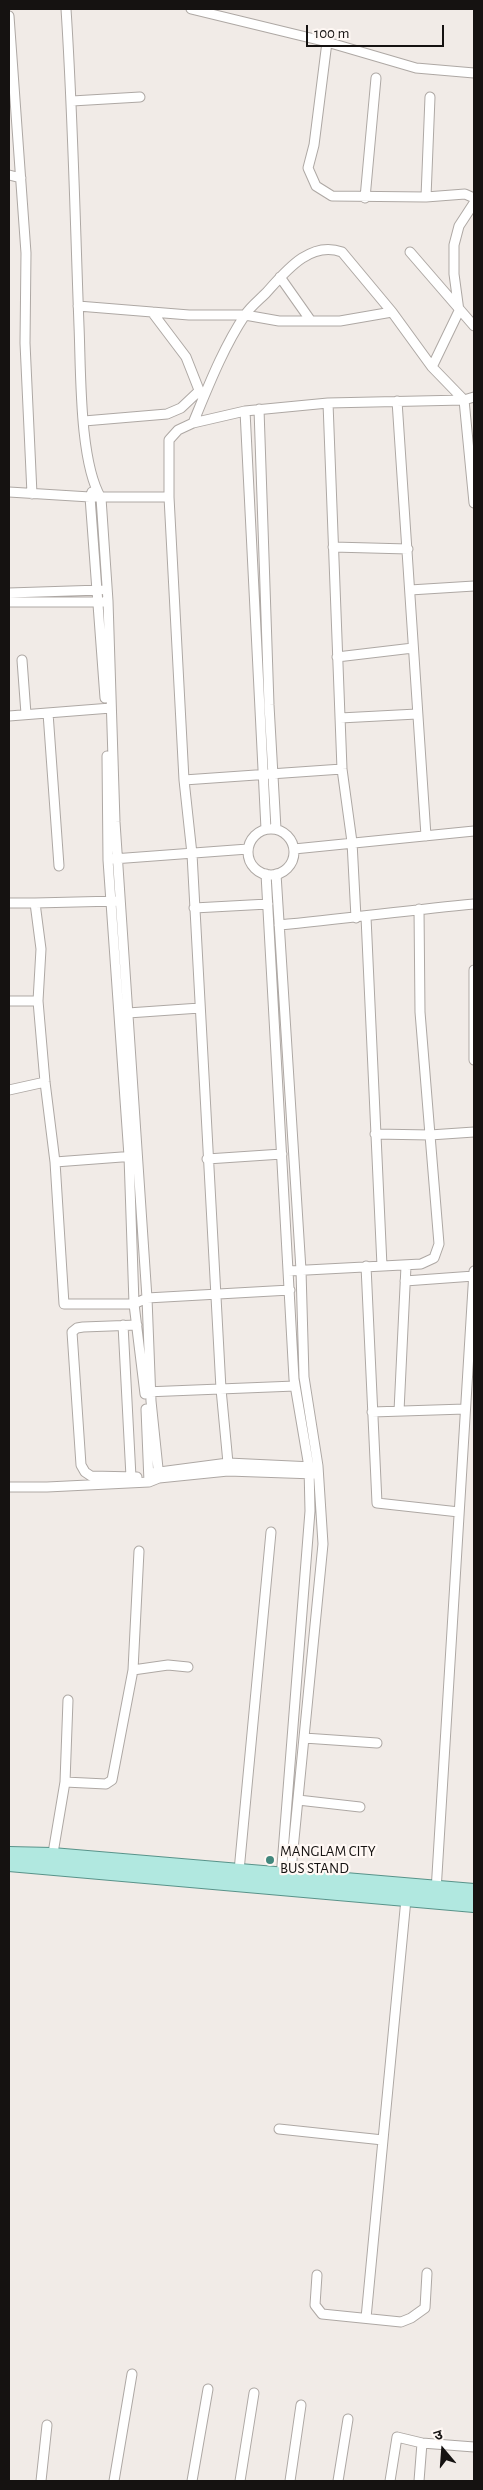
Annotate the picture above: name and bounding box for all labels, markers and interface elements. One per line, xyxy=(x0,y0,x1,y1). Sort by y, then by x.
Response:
scale bar xyxy=(308,15,446,47)
text: 100 m xyxy=(314,26,349,41)
place label: MANGLAM CITY BUS STAND xyxy=(280,1842,376,1877)
marker: MANGLAM CITY BUS STAND xyxy=(264,1854,276,1866)
north arrow xyxy=(418,2425,468,2475)
text: उ xyxy=(432,2428,444,2444)

